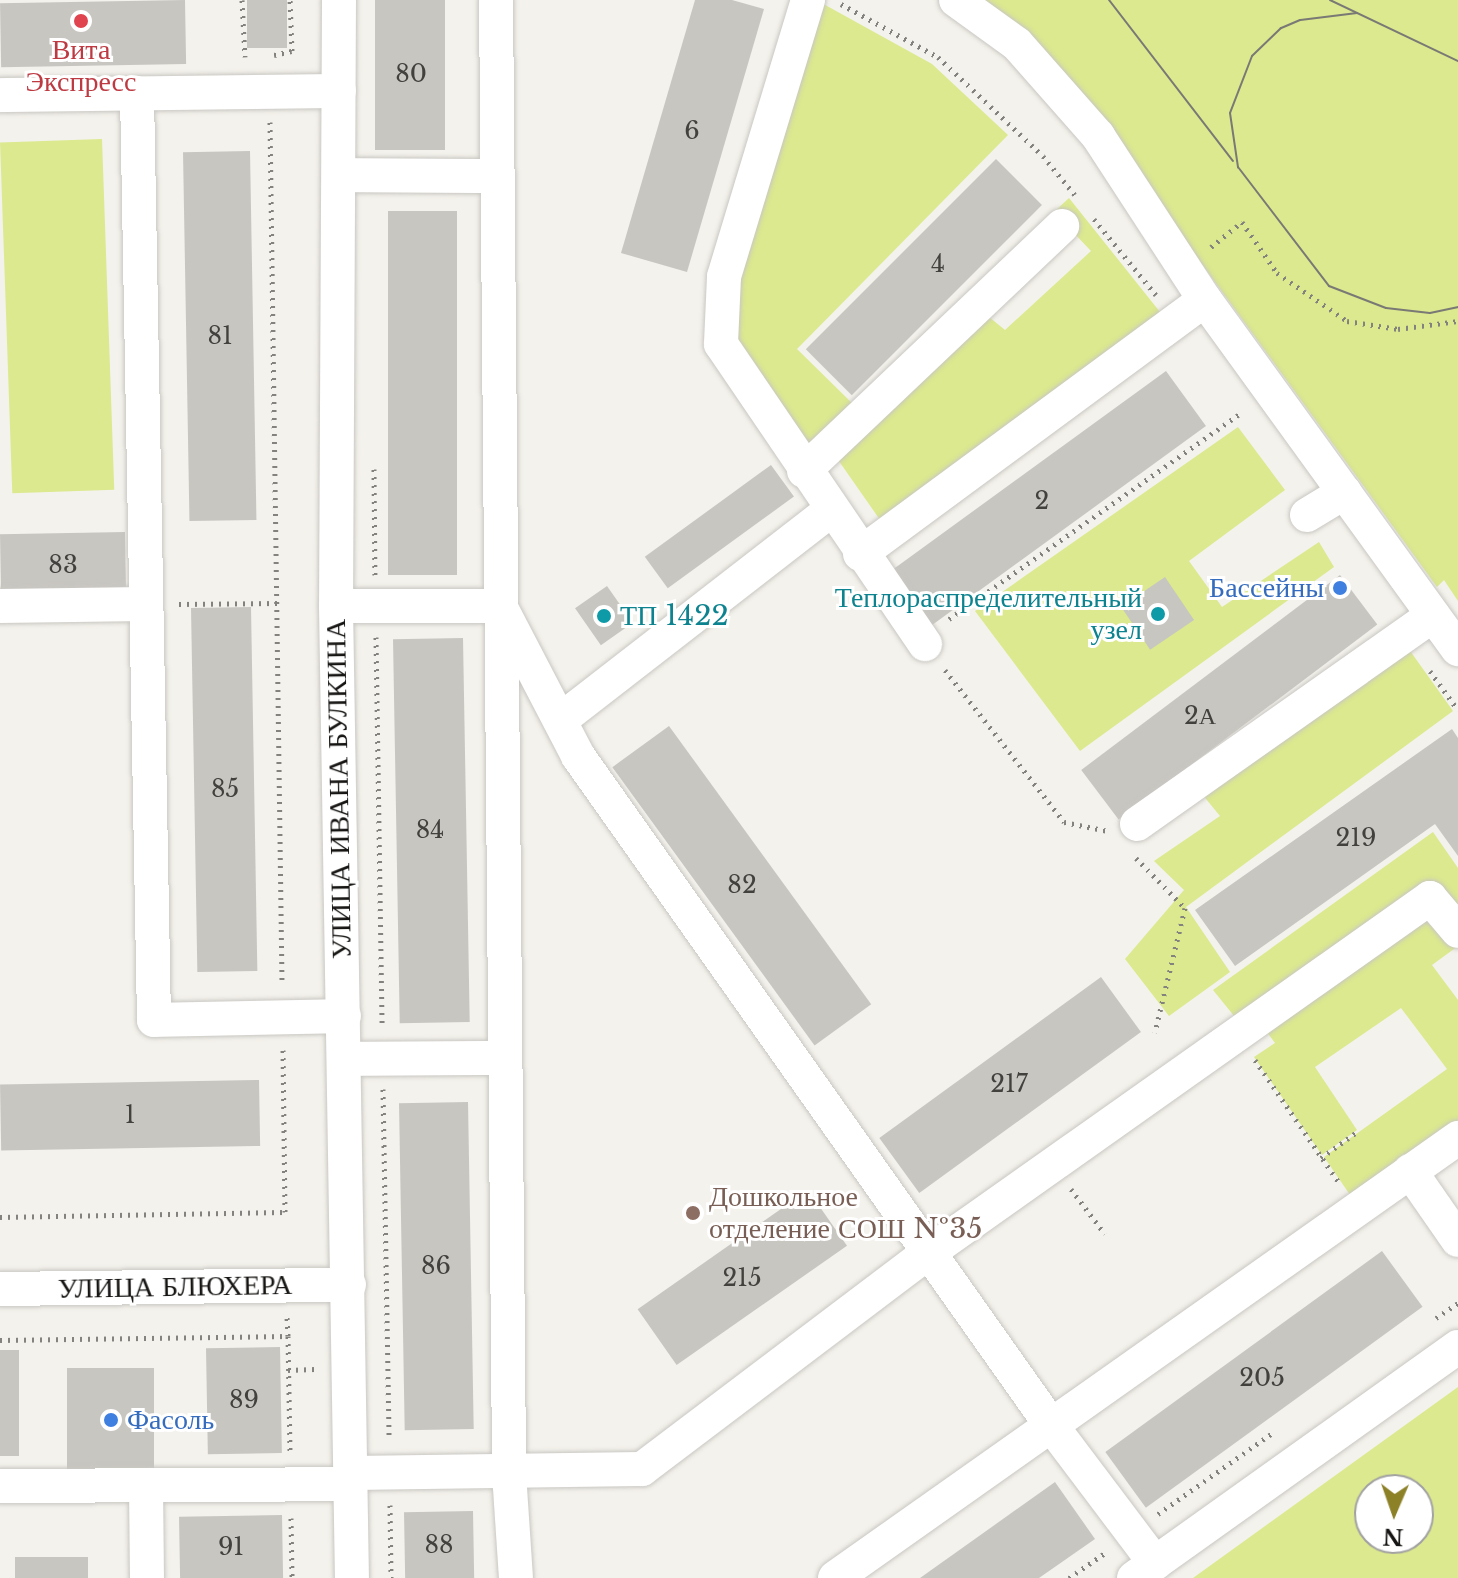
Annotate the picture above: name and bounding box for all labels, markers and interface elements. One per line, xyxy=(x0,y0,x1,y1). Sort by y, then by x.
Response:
marker: Вита Экспресс xyxy=(72,12,90,30)
place label: Вита Экспресс xyxy=(26,33,136,99)
house number: 80 xyxy=(395,60,427,88)
house number: 6 xyxy=(684,117,700,145)
house number: 4 xyxy=(931,250,945,278)
house number: 81 xyxy=(207,322,233,350)
house number: 2 xyxy=(1035,487,1049,515)
house number: 83 xyxy=(48,551,78,579)
place label: Бассейны xyxy=(1209,571,1324,605)
marker: Бассейны xyxy=(1331,579,1349,597)
place label: Теплораспределительный узел xyxy=(835,581,1142,647)
place label: ТП 1422 xyxy=(620,599,729,633)
marker: Теплораспределительный узел xyxy=(1149,605,1167,623)
marker: ТП 1422 xyxy=(595,607,613,625)
street label: УЛИЦА ИВАНА БУЛКИНА xyxy=(319,619,359,959)
house number: 2А xyxy=(1184,702,1216,730)
house number: 85 xyxy=(211,775,239,803)
house number: 84 xyxy=(416,816,444,844)
house number: 219 xyxy=(1336,824,1376,852)
house number: 82 xyxy=(727,871,757,899)
house number: 217 xyxy=(990,1070,1028,1098)
house number: 1 xyxy=(125,1101,135,1129)
place label: Дошкольное отделение СОШ №35 xyxy=(709,1180,982,1246)
marker: Дошкольное отделение СОШ №35 xyxy=(684,1204,702,1222)
house number: 86 xyxy=(421,1252,451,1280)
house number: 215 xyxy=(722,1264,762,1292)
street label: УЛИЦА БЛЮХЕРА xyxy=(57,1268,293,1306)
house number: 205 xyxy=(1239,1364,1285,1392)
house number: 89 xyxy=(229,1386,259,1414)
place label: Фасоль xyxy=(127,1403,214,1437)
marker: Фасоль xyxy=(102,1411,120,1429)
north arrow xyxy=(1354,1474,1434,1554)
text: N xyxy=(1382,1523,1404,1550)
house number: 88 xyxy=(424,1531,454,1559)
house number: 91 xyxy=(218,1533,244,1561)

